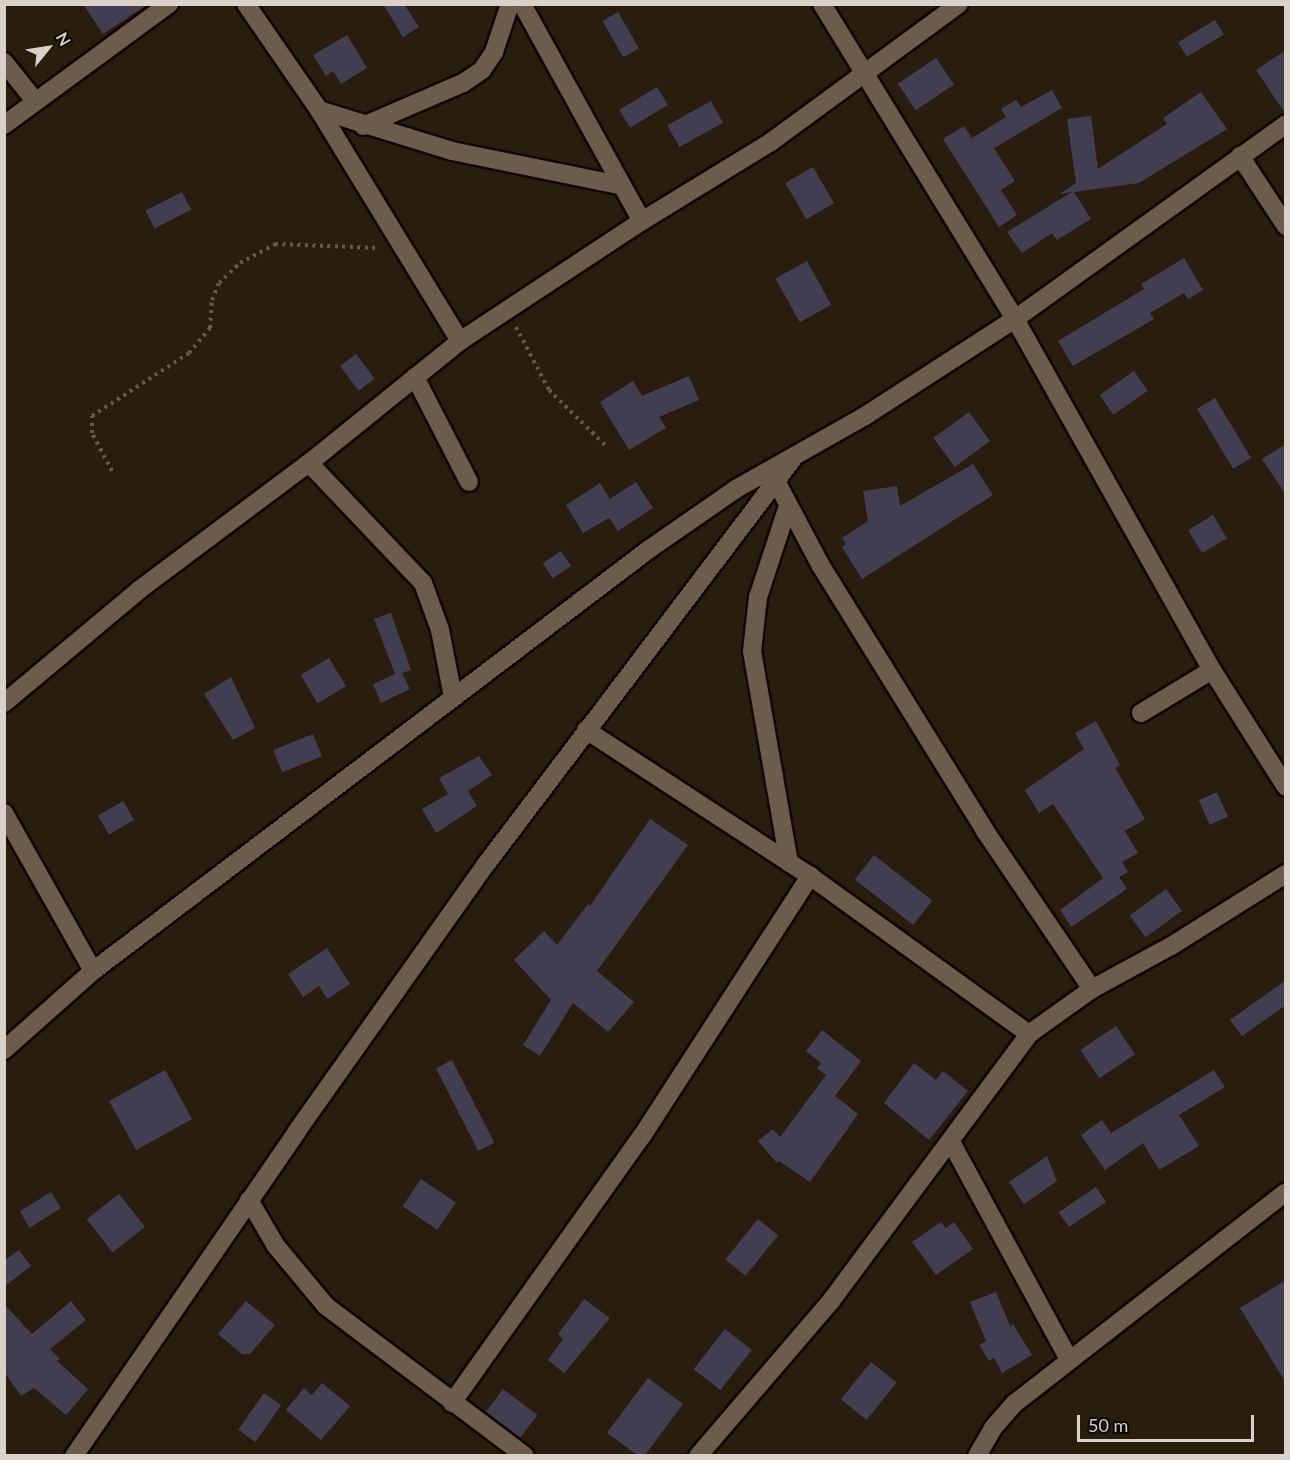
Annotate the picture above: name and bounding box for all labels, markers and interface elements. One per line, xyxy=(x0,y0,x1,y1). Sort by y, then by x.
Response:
north arrow xyxy=(18,18,78,78)
text: N xyxy=(53,29,75,49)
scale bar xyxy=(1080,1403,1257,1441)
text: 50 m xyxy=(1088,1414,1128,1436)

